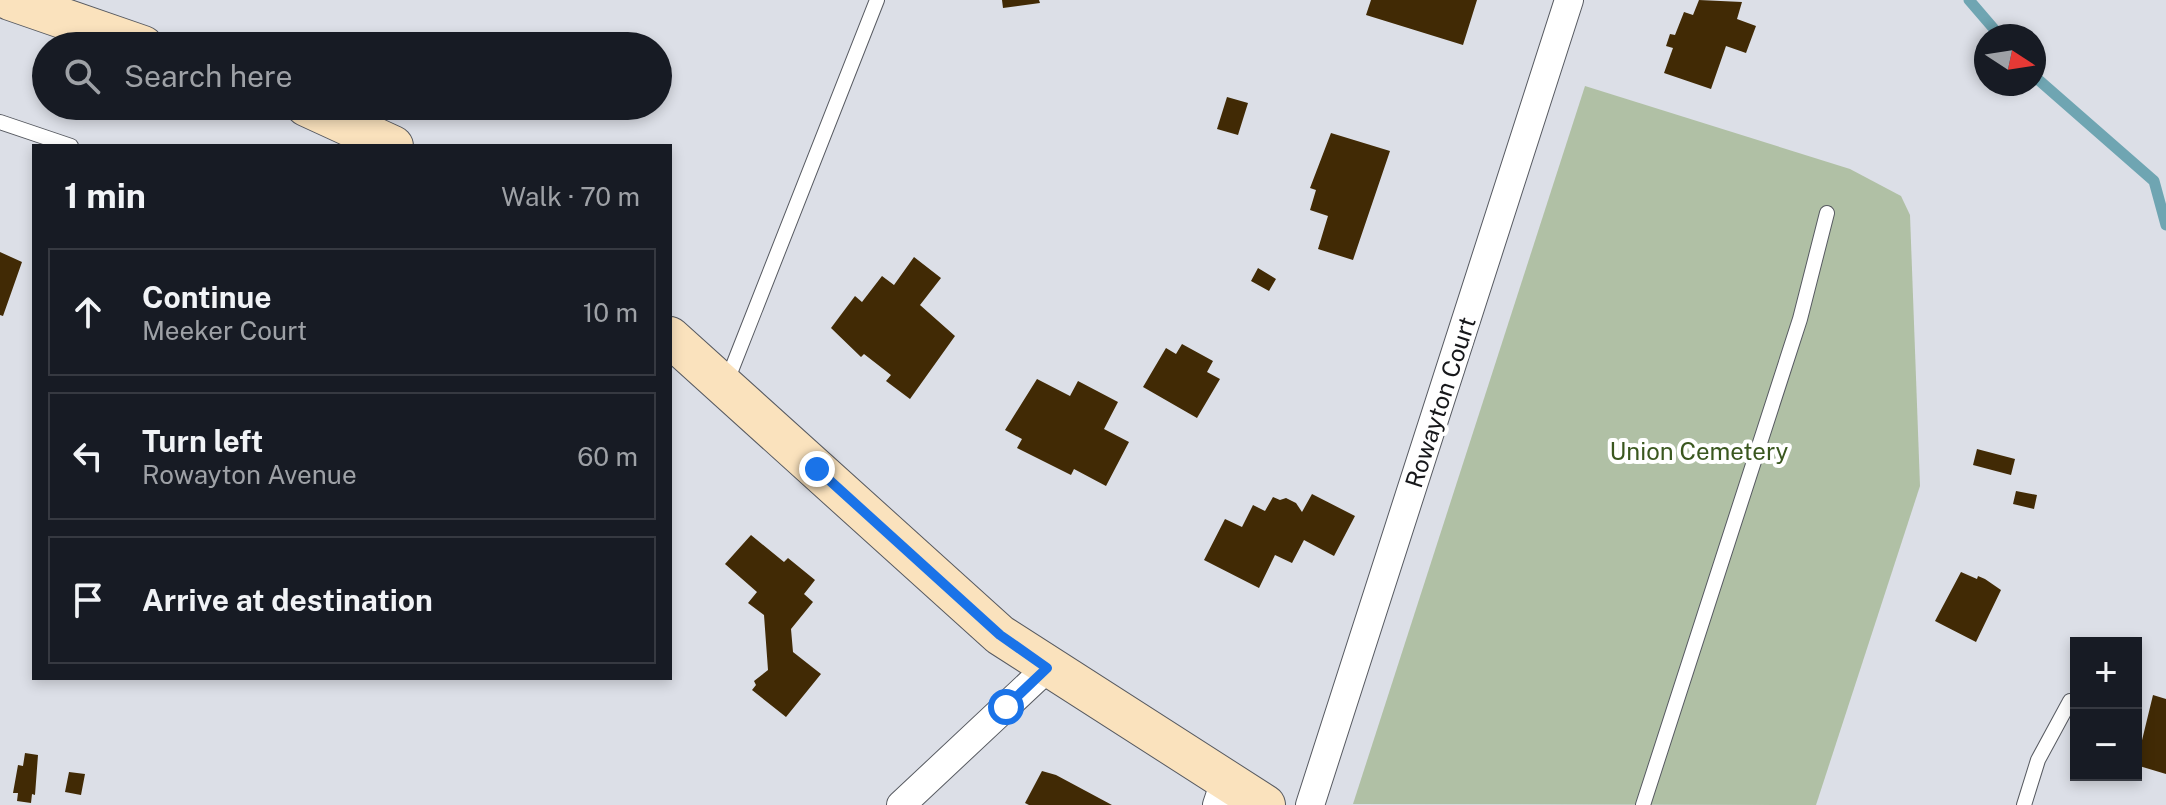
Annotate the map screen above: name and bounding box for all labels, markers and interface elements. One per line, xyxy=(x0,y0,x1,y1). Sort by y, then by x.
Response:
north arrow xyxy=(1974,24,2046,96)
search box xyxy=(32,32,672,120)
icon: search xyxy=(60,54,104,98)
text: Search here xyxy=(124,58,292,94)
text: 1 min xyxy=(64,176,146,216)
text: Walk · 70 m xyxy=(501,181,640,212)
text: Continue xyxy=(142,279,272,315)
icon: ahead xyxy=(66,290,110,334)
text: 10 m xyxy=(583,297,638,328)
street label: Rowayton Court xyxy=(1399,313,1481,491)
text: Meeker Court xyxy=(142,315,307,346)
text: Turn left xyxy=(142,423,263,459)
icon: left xyxy=(66,434,110,478)
park label: Union Cemetery xyxy=(1610,437,1789,465)
text: 60 m xyxy=(577,441,638,472)
route end xyxy=(799,451,835,487)
text: Rowayton Avenue xyxy=(142,459,357,490)
icon: arrive xyxy=(66,578,110,622)
text: Arrive at destination xyxy=(142,582,433,618)
map controls xyxy=(2070,637,2142,781)
button: + xyxy=(2070,637,2142,709)
route start xyxy=(988,689,1024,725)
button: − xyxy=(2070,709,2142,781)

